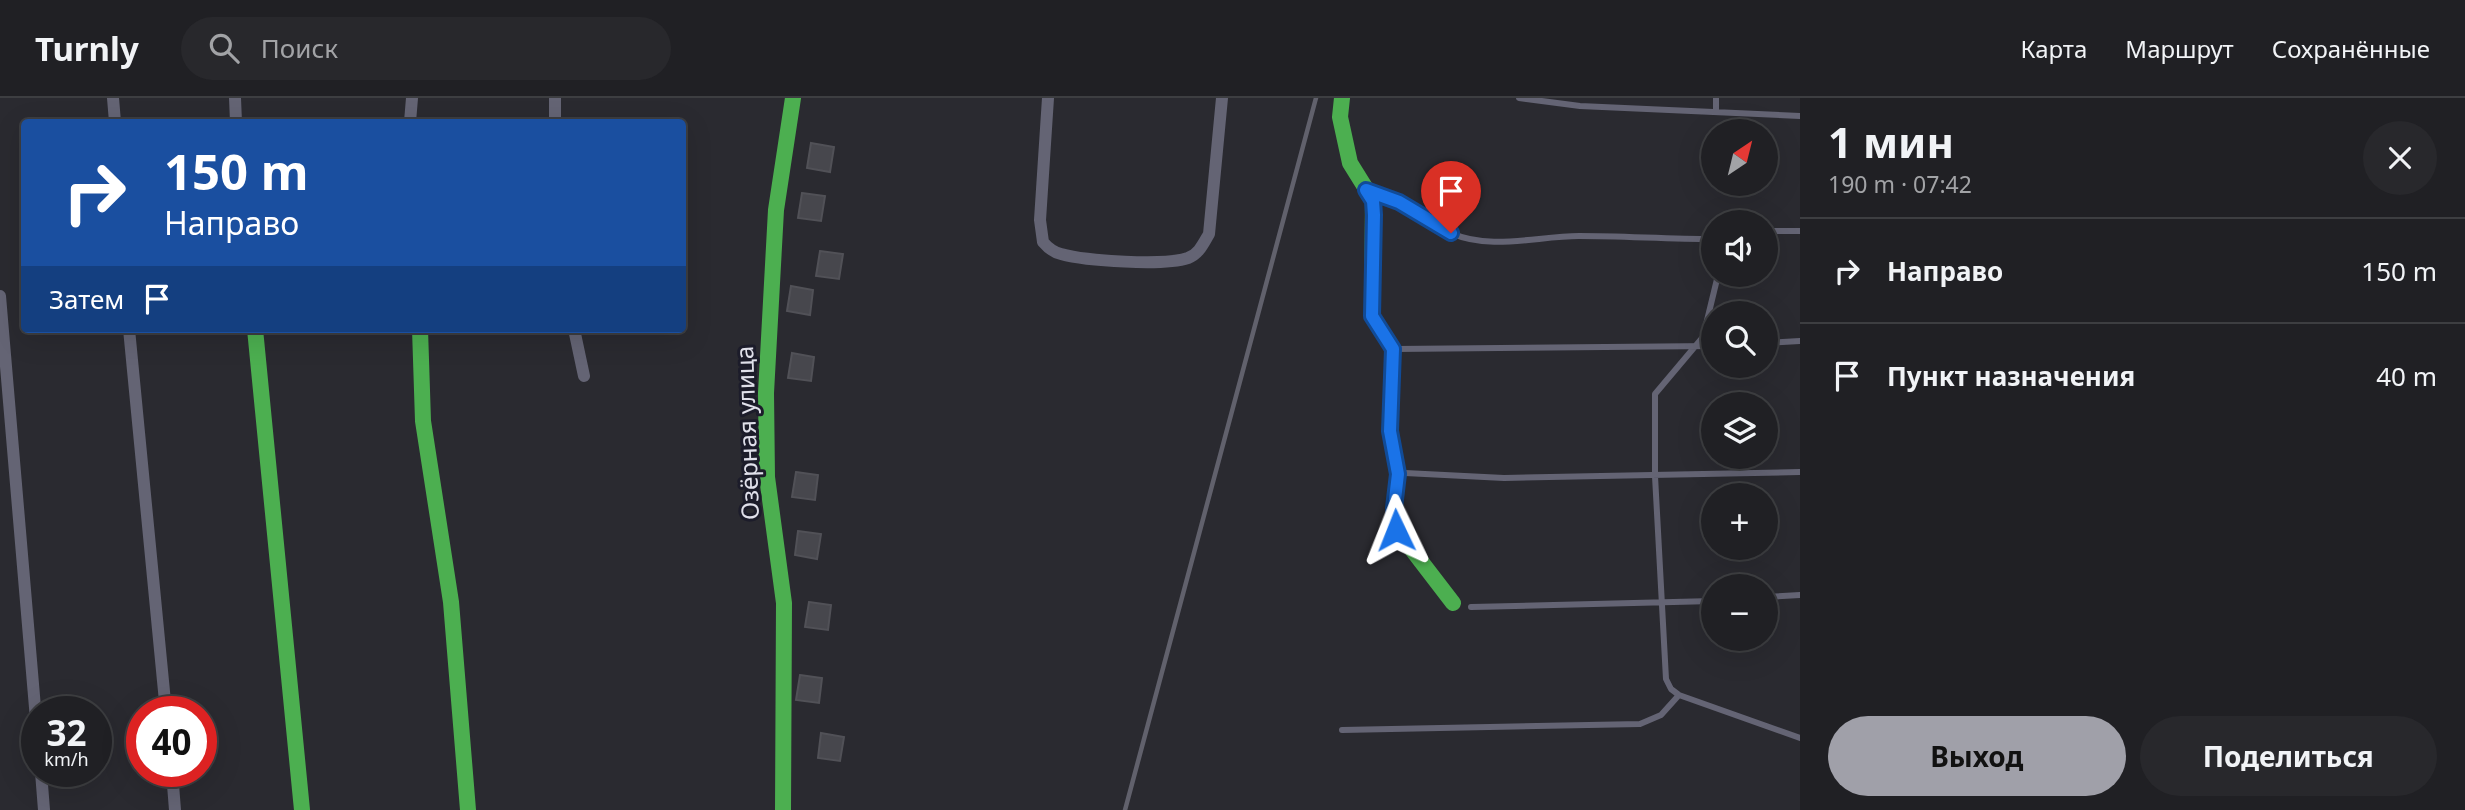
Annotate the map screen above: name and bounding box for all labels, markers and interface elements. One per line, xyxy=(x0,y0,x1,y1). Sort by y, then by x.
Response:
search box xyxy=(181,17,671,80)
text: Turnly xyxy=(35,26,139,71)
icon: search xyxy=(205,29,243,67)
text: Поиск xyxy=(261,30,338,66)
text: Карта xyxy=(2020,32,2087,65)
text: Маршрут xyxy=(2125,32,2234,65)
text: Сохранённые xyxy=(2272,32,2430,65)
text: 1 мин xyxy=(1828,113,1954,170)
north arrow xyxy=(1701,119,1778,196)
map controls xyxy=(1701,119,1778,651)
button: close xyxy=(2363,121,2437,195)
text: 150 m xyxy=(164,138,309,204)
icon: right xyxy=(49,147,140,238)
pin xyxy=(1421,161,1481,233)
text: 190 m · 07:42 xyxy=(1828,168,1972,200)
icon: arrive xyxy=(1432,172,1470,210)
text: Направо xyxy=(164,201,299,244)
button: sound xyxy=(1701,210,1778,287)
icon: right xyxy=(1828,252,1866,290)
text: Направо xyxy=(1887,253,2003,289)
text: 150 m xyxy=(2361,253,2437,289)
icon: arrive xyxy=(138,280,176,318)
text: Затем xyxy=(49,281,124,317)
button: search xyxy=(1701,301,1778,378)
street label: Озёрная улица xyxy=(727,346,766,521)
icon: arrive xyxy=(1828,357,1866,395)
text: Пункт назначения xyxy=(1887,358,2135,394)
text: 40 m xyxy=(2376,358,2437,394)
button: layers xyxy=(1701,392,1778,469)
button: + xyxy=(1701,483,1778,560)
position arrow xyxy=(1359,493,1433,567)
button: − xyxy=(1701,574,1778,651)
speed limit sign: 40 xyxy=(126,696,217,787)
text: 32 xyxy=(46,709,87,756)
button: Выход xyxy=(1828,716,2126,796)
button: Поделиться xyxy=(2140,716,2437,796)
text: km/h xyxy=(44,747,89,771)

